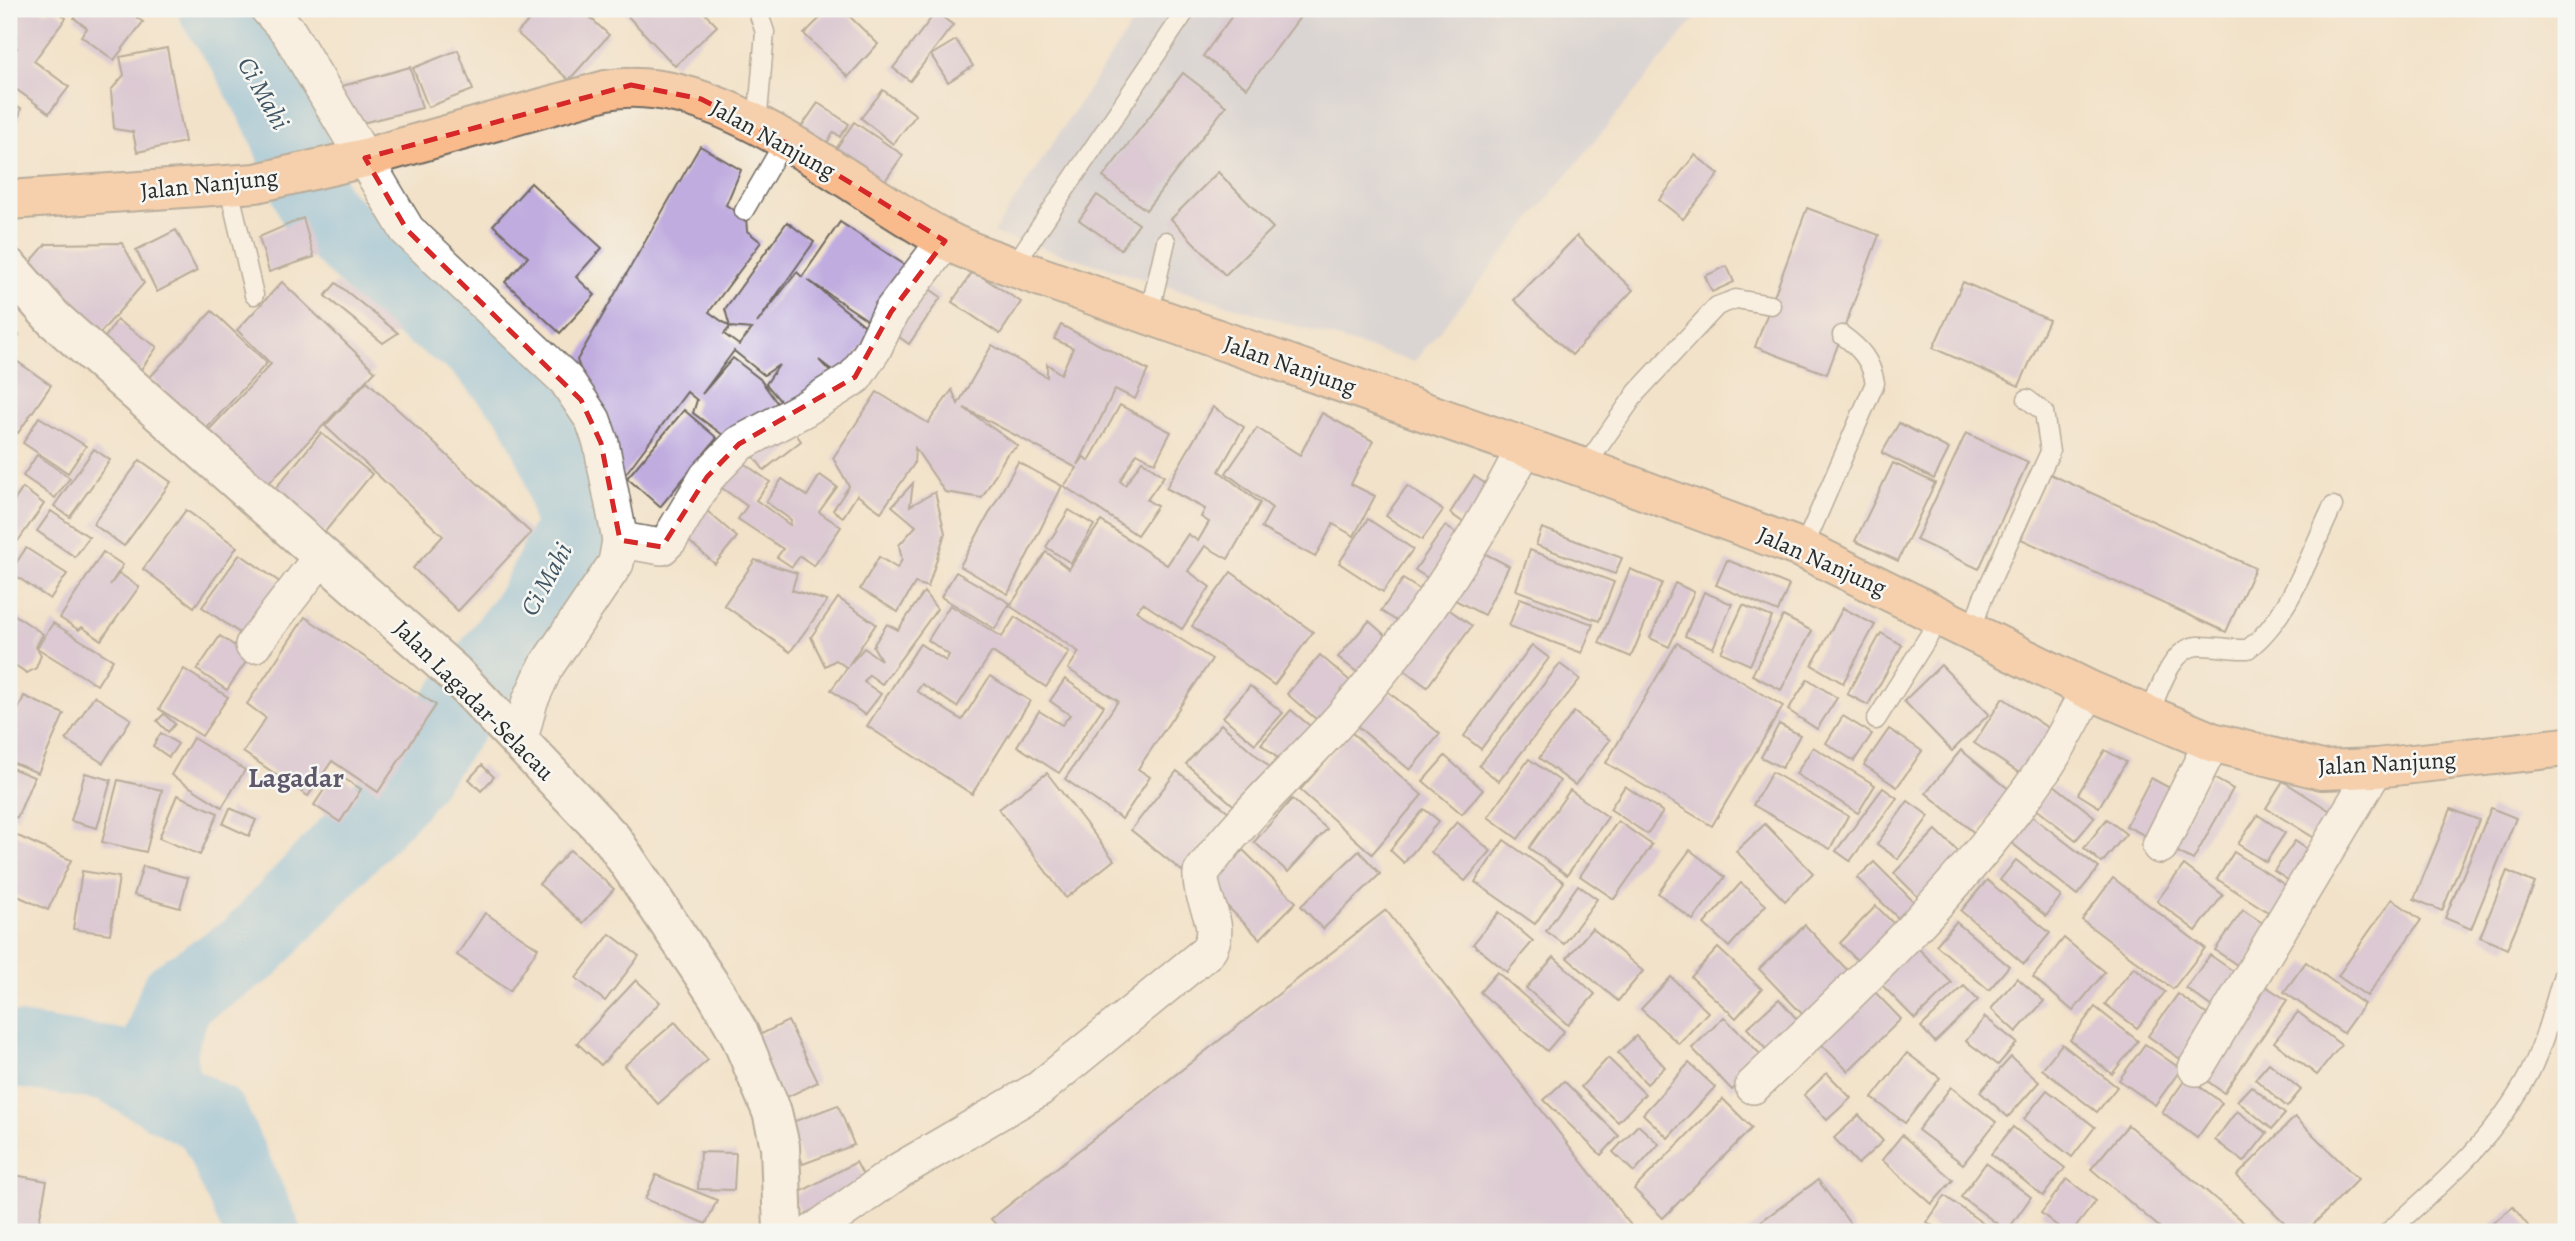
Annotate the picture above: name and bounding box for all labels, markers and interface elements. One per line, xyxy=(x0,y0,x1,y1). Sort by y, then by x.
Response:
water label: Ci Mahi xyxy=(229,50,298,136)
street label: Jalan Nanjung xyxy=(705,91,841,187)
street label: Jalan Nanjung xyxy=(138,161,280,207)
street label: Jalan Nanjung xyxy=(1219,327,1361,403)
street label: Jalan Nanjung xyxy=(1752,518,1892,604)
water label: Ci Mahi xyxy=(512,536,581,622)
street label: Jalan Lagadar-Selacau xyxy=(386,612,562,788)
street label: Jalan Nanjung xyxy=(2317,743,2457,783)
district label: Lagadar xyxy=(248,759,344,797)

